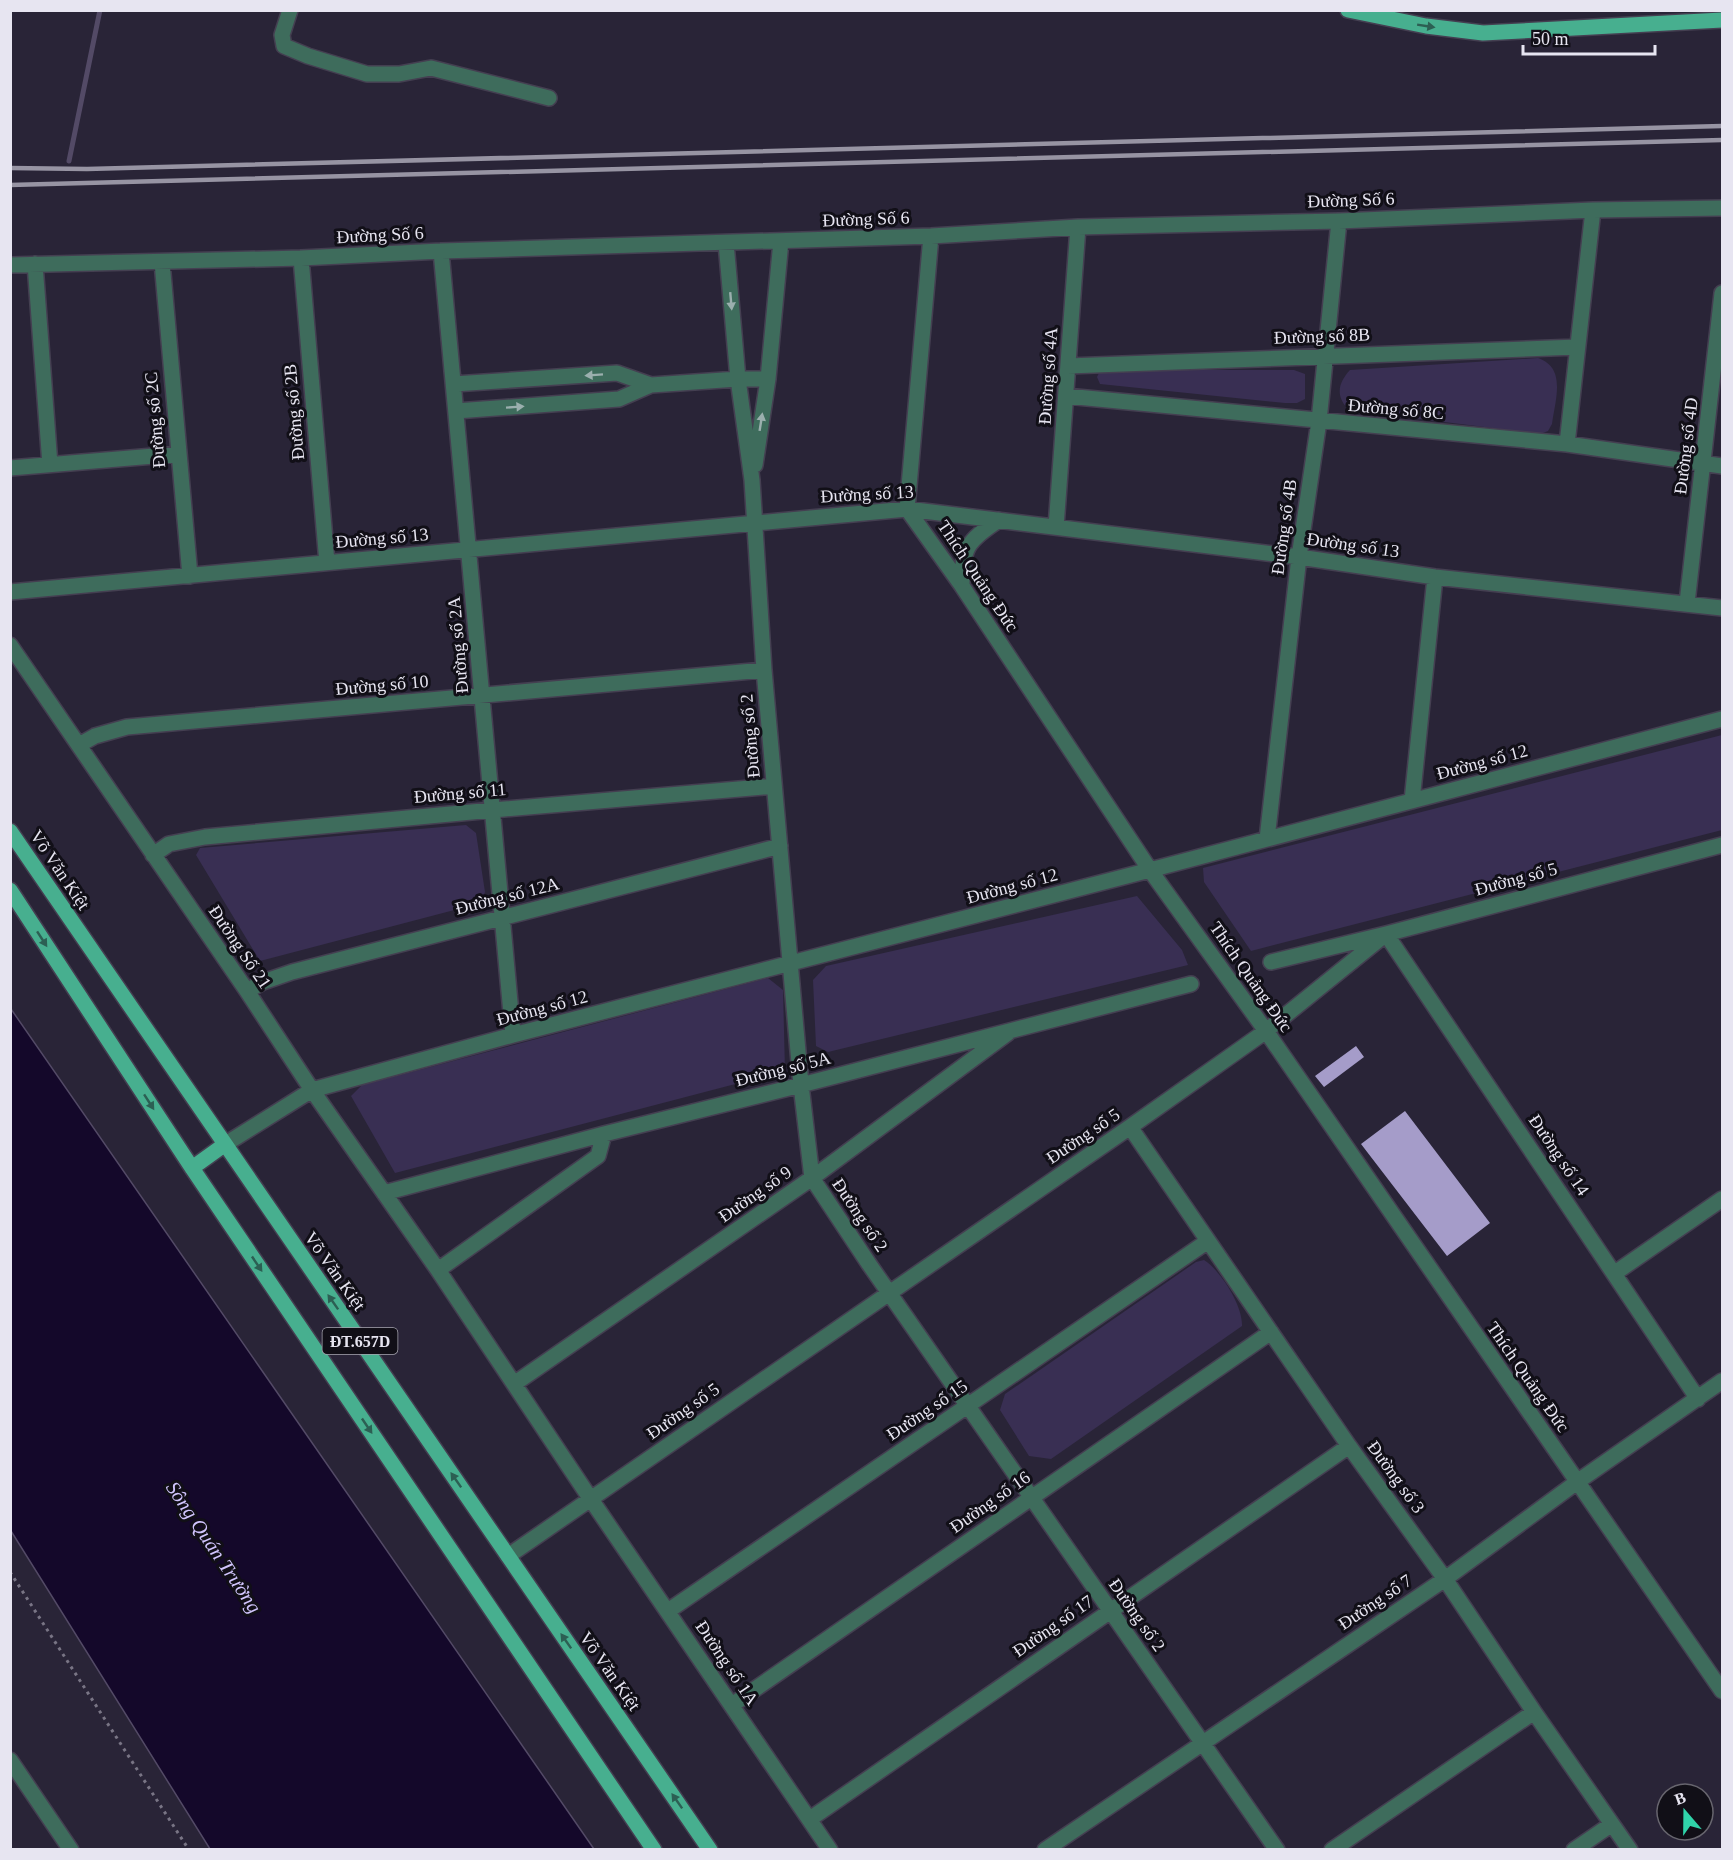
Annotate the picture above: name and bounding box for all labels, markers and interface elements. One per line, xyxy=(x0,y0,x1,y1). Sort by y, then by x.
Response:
scale bar xyxy=(1523,18,1655,56)
one-way arrow xyxy=(1417,22,1436,31)
text: 50 m xyxy=(1532,29,1569,49)
street label: Đường Số 6 xyxy=(1307,188,1395,212)
street label: Đường Số 6 xyxy=(822,207,910,231)
street label: Đường Số 6 xyxy=(336,223,424,247)
one-way arrow xyxy=(726,292,736,311)
street label: Đường số 8B xyxy=(1274,324,1370,348)
street label: Đường số 4A xyxy=(1035,327,1061,425)
street label: Đường số 2B xyxy=(280,363,308,461)
one-way arrow xyxy=(585,370,604,380)
street label: Đường số 2C xyxy=(141,371,169,469)
street label: Đường số 8C xyxy=(1347,395,1445,423)
street label: Đường số 4D xyxy=(1670,397,1702,495)
one-way arrow xyxy=(505,402,524,411)
one-way arrow xyxy=(757,413,766,432)
street label: Đường số 4B xyxy=(1267,478,1301,576)
street label: Đường số 13 xyxy=(820,482,914,506)
street label: Thích Quảng Đức xyxy=(933,517,1023,635)
street label: Đường số 13 xyxy=(335,524,429,552)
street label: Đường số 13 xyxy=(1305,529,1401,561)
street label: Đường số 2A xyxy=(444,596,472,694)
street label: Đường số 10 xyxy=(335,671,429,699)
street label: Đường số 2 xyxy=(736,693,764,779)
street label: Đường số 12 xyxy=(1434,740,1530,784)
street label: Đường số 11 xyxy=(413,779,507,807)
street label: Võ Văn Kiệt xyxy=(26,826,94,914)
street label: Đường số 5 xyxy=(1473,858,1559,900)
street label: Đường số 12 xyxy=(964,864,1060,908)
street label: Đường số 12A xyxy=(453,873,561,919)
street label: Đường Số 21 xyxy=(205,901,275,993)
street label: Thích Quảng Đức xyxy=(1206,918,1296,1036)
one-way arrow xyxy=(37,930,48,947)
street label: Đường số 12 xyxy=(494,986,590,1030)
street label: Đường số 5A xyxy=(733,1048,833,1090)
one-way arrow xyxy=(143,1094,154,1110)
street label: Đường số 5 xyxy=(1042,1104,1124,1168)
street label: Đường số 14 xyxy=(1525,1111,1593,1199)
street label: Đường số 9 xyxy=(715,1162,795,1226)
street label: Đường số 2 xyxy=(828,1174,892,1256)
street label: Võ Văn Kiệt xyxy=(301,1228,369,1314)
one-way arrow xyxy=(252,1256,263,1272)
one-way arrow xyxy=(327,1295,339,1311)
street label: Thích Quảng Đức xyxy=(1483,1318,1573,1436)
road number: ĐT.657D xyxy=(322,1328,398,1354)
street label: Đường số 15 xyxy=(883,1376,971,1444)
street label: Đường số 5 xyxy=(643,1379,723,1443)
one-way arrow xyxy=(361,1417,373,1433)
street label: Đường số 3 xyxy=(1363,1437,1429,1517)
street label: Đường số 16 xyxy=(946,1467,1034,1537)
one-way arrow xyxy=(450,1472,461,1489)
water label: Sông Quán Trường xyxy=(161,1477,266,1617)
street label: Đường số 7 xyxy=(1334,1570,1416,1634)
street label: Đường số 2 xyxy=(1105,1575,1169,1655)
street label: Đường số 17 xyxy=(1009,1591,1097,1661)
street label: Đường số 1A xyxy=(692,1617,762,1709)
street label: Võ Văn Kiệt xyxy=(576,1628,644,1714)
one-way arrow xyxy=(560,1633,572,1649)
north arrow xyxy=(1655,1782,1715,1842)
text: B xyxy=(1672,1788,1688,1808)
one-way arrow xyxy=(671,1794,683,1810)

